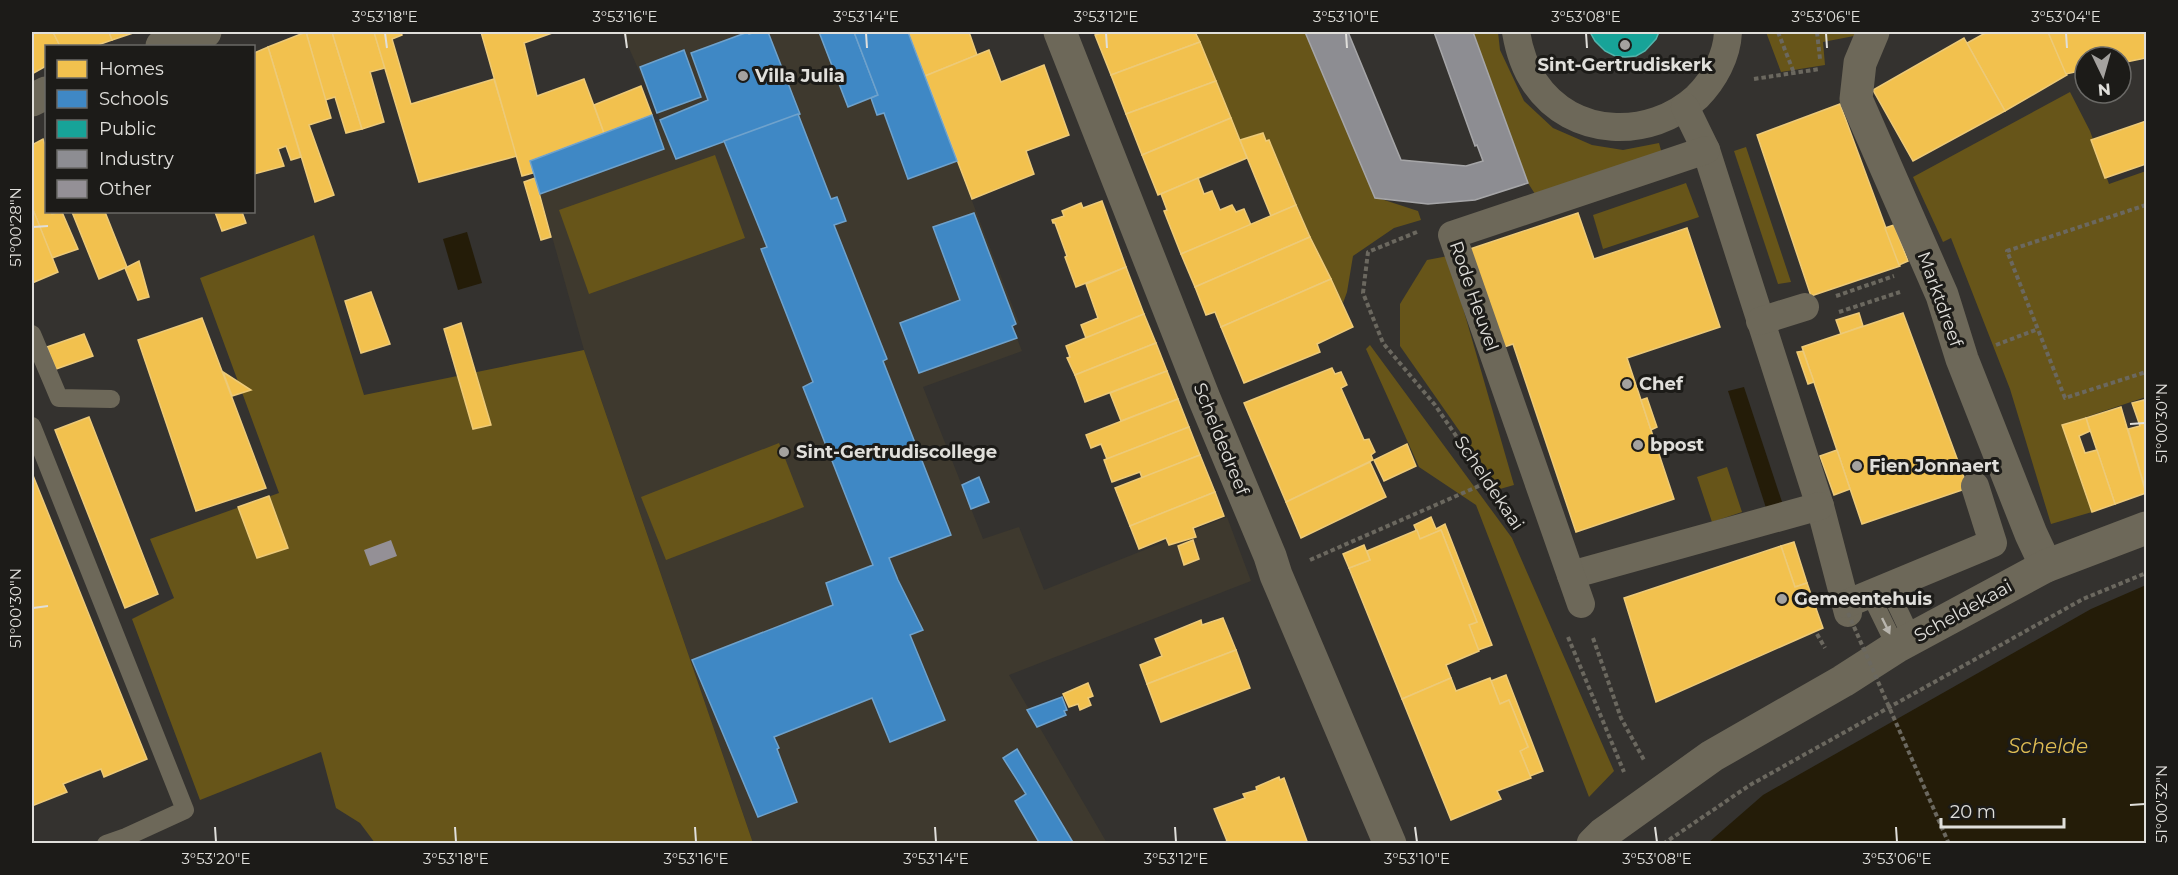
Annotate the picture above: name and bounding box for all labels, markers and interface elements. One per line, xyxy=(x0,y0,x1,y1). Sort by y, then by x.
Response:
text: 3°53'18"E xyxy=(352,7,418,26)
text: 3°53'16"E xyxy=(592,7,658,26)
text: 3°53'14"E xyxy=(833,7,899,26)
text: 3°53'12"E xyxy=(1074,7,1138,26)
text: 3°53'10"E xyxy=(1313,7,1379,26)
text: 3°53'08"E xyxy=(1551,7,1621,26)
text: 3°53'06"E xyxy=(1791,7,1861,26)
text: 3°53'04"E xyxy=(2031,7,2101,26)
marker: Sint-Gertrudiskerk xyxy=(1618,38,1632,52)
legend xyxy=(45,45,255,213)
north arrow xyxy=(2073,45,2133,105)
place label: Sint-Gertrudiskerk xyxy=(1538,54,1713,76)
text: Homes xyxy=(99,58,164,80)
place label: Villa Julia xyxy=(754,65,845,87)
marker: Villa Julia xyxy=(736,69,750,83)
text: N xyxy=(2097,79,2112,99)
text: Schools xyxy=(99,88,169,110)
text: Public xyxy=(99,118,156,140)
text: Industry xyxy=(99,148,174,170)
text: Other xyxy=(99,178,152,200)
text: 51°00'28"N xyxy=(6,187,25,267)
street label: Rode Heuvel xyxy=(1445,238,1503,354)
street label: Marktdreef xyxy=(1913,248,1968,350)
place label: Chef xyxy=(1639,373,1684,395)
marker: Chef xyxy=(1620,377,1634,391)
street label: Scheldedreef xyxy=(1189,380,1254,499)
text: 51°00'30"N xyxy=(2152,383,2171,463)
street label: Scheldekaai xyxy=(1449,432,1529,534)
place label: bpost xyxy=(1650,434,1704,456)
marker: bpost xyxy=(1631,438,1645,452)
place label: Sint-Gertrudiscollege xyxy=(796,441,997,463)
marker: Sint-Gertrudiscollege xyxy=(777,445,791,459)
place label: Fien Jonnaert xyxy=(1869,455,2000,477)
marker: Fien Jonnaert xyxy=(1850,459,1864,473)
text: 51°00'30"N xyxy=(6,568,25,648)
street label: Scheldekaai xyxy=(1910,575,2016,647)
place label: Gemeentehuis xyxy=(1794,588,1932,610)
marker: Gemeentehuis xyxy=(1775,592,1789,606)
one-way arrow xyxy=(1881,617,1890,634)
water label: Schelde xyxy=(2008,734,2088,758)
text: 51°00'32"N xyxy=(2152,765,2171,843)
scale bar xyxy=(1941,791,2064,829)
text: 20 m xyxy=(1950,801,1996,823)
text: 3°53'20"E xyxy=(182,849,250,868)
text: 3°53'18"E xyxy=(423,849,489,868)
text: 3°53'16"E xyxy=(663,849,729,868)
text: 3°53'14"E xyxy=(903,849,969,868)
text: 3°53'12"E xyxy=(1144,849,1208,868)
text: 3°53'10"E xyxy=(1384,849,1450,868)
text: 3°53'08"E xyxy=(1622,849,1692,868)
text: 3°53'06"E xyxy=(1862,849,1932,868)

